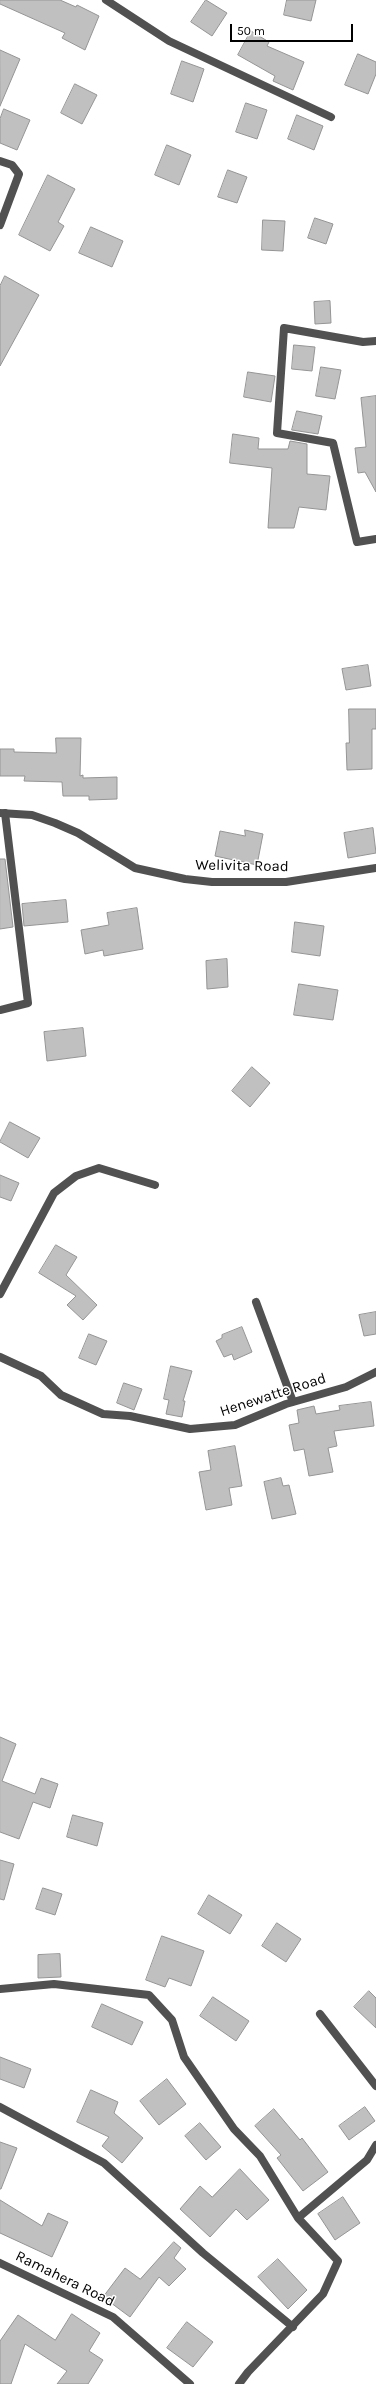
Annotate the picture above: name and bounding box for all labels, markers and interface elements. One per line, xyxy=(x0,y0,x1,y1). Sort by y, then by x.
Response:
scale bar xyxy=(232,16,355,42)
text: 50 m xyxy=(237,24,265,38)
street label: Welivita Road xyxy=(195,856,289,876)
street label: Henewatte Road xyxy=(218,1369,328,1421)
street label: Ramahera Road xyxy=(12,2247,118,2311)

